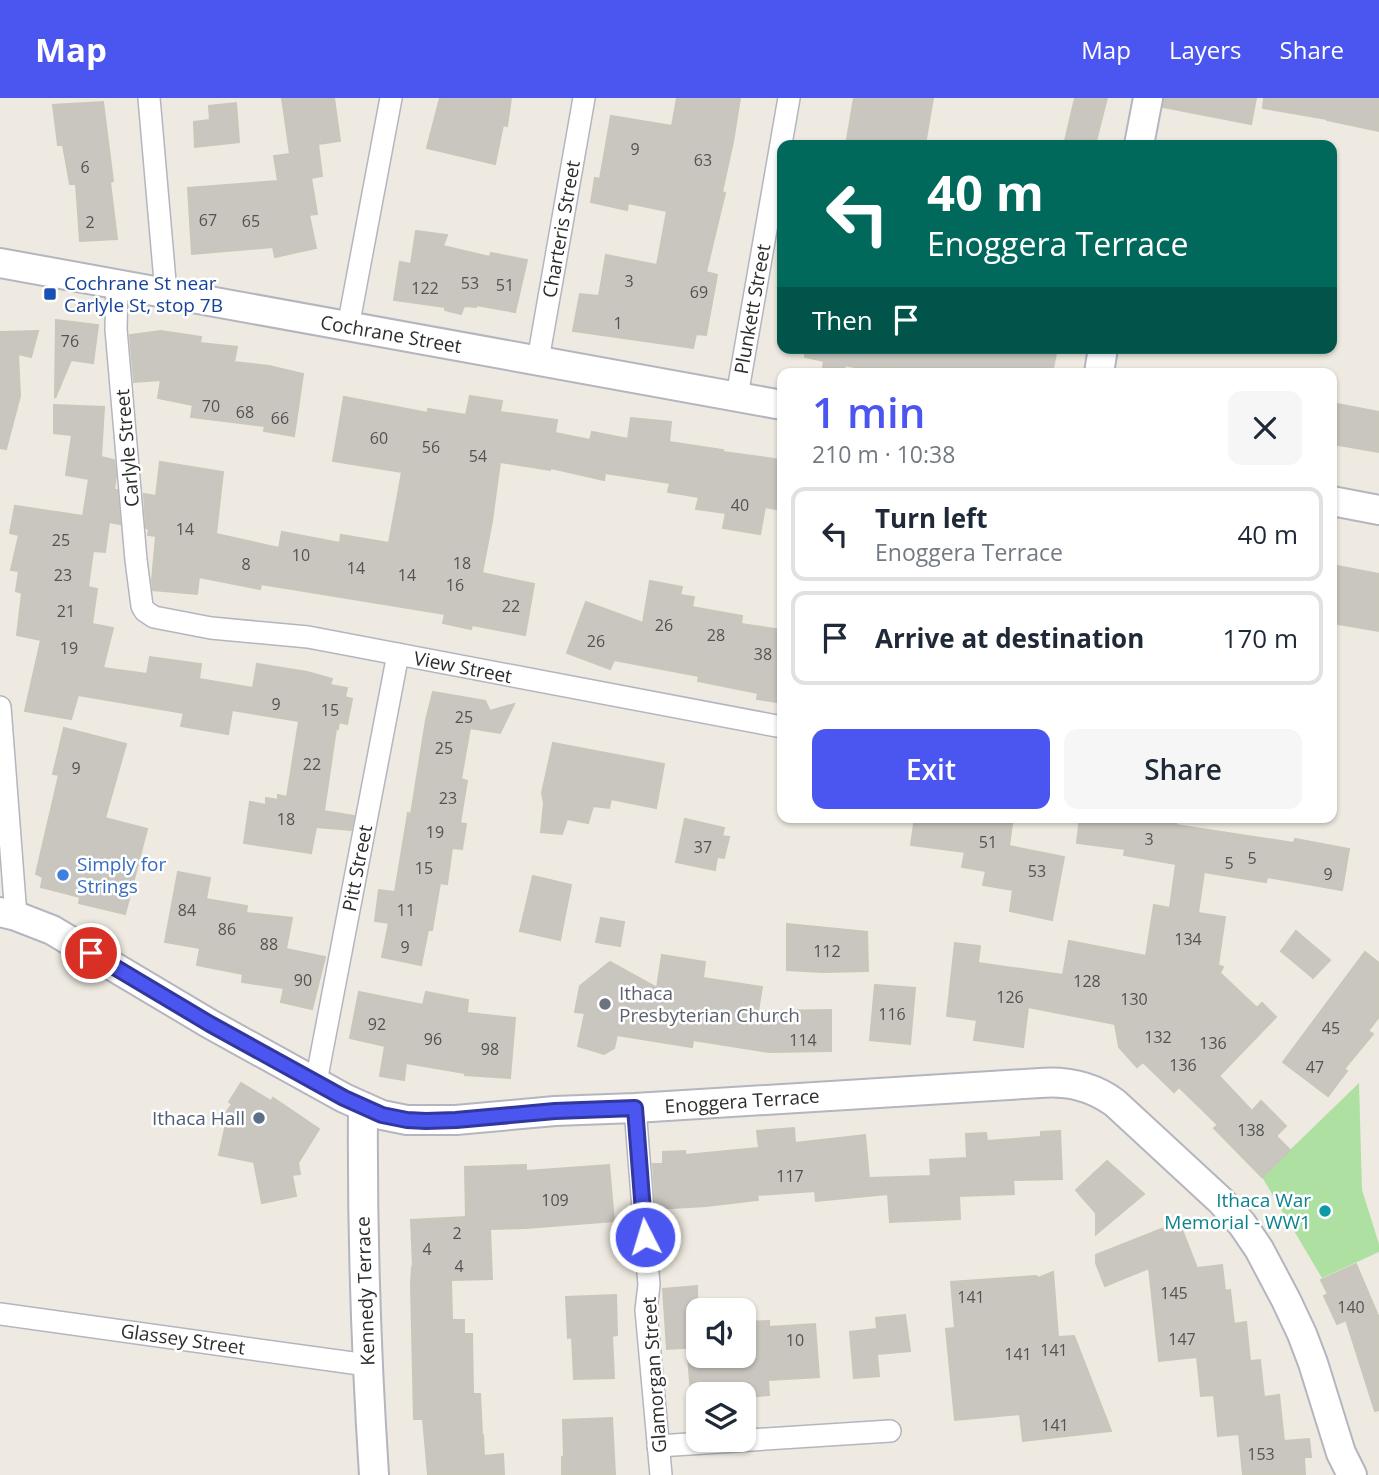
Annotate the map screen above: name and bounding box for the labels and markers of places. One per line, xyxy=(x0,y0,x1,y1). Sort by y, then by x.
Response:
place label: Cochrane St near Carlyle St, stop 7B xyxy=(64,270,223,318)
marker: Cochrane St near Carlyle St, stop 7B xyxy=(42,286,58,302)
place label: Simply for Strings xyxy=(77,851,167,899)
marker: Simply for Strings xyxy=(55,867,71,883)
pin xyxy=(61,923,121,983)
place label: Ithaca Presbyterian Church xyxy=(619,980,800,1028)
marker: Ithaca Presbyterian Church xyxy=(597,996,613,1012)
place label: Ithaca Hall xyxy=(152,1105,245,1131)
marker: Ithaca Hall xyxy=(251,1110,267,1126)
place label: Ithaca War Memorial - WW1 xyxy=(1164,1187,1311,1235)
marker: Ithaca War Memorial - WW1 xyxy=(1317,1203,1333,1219)

